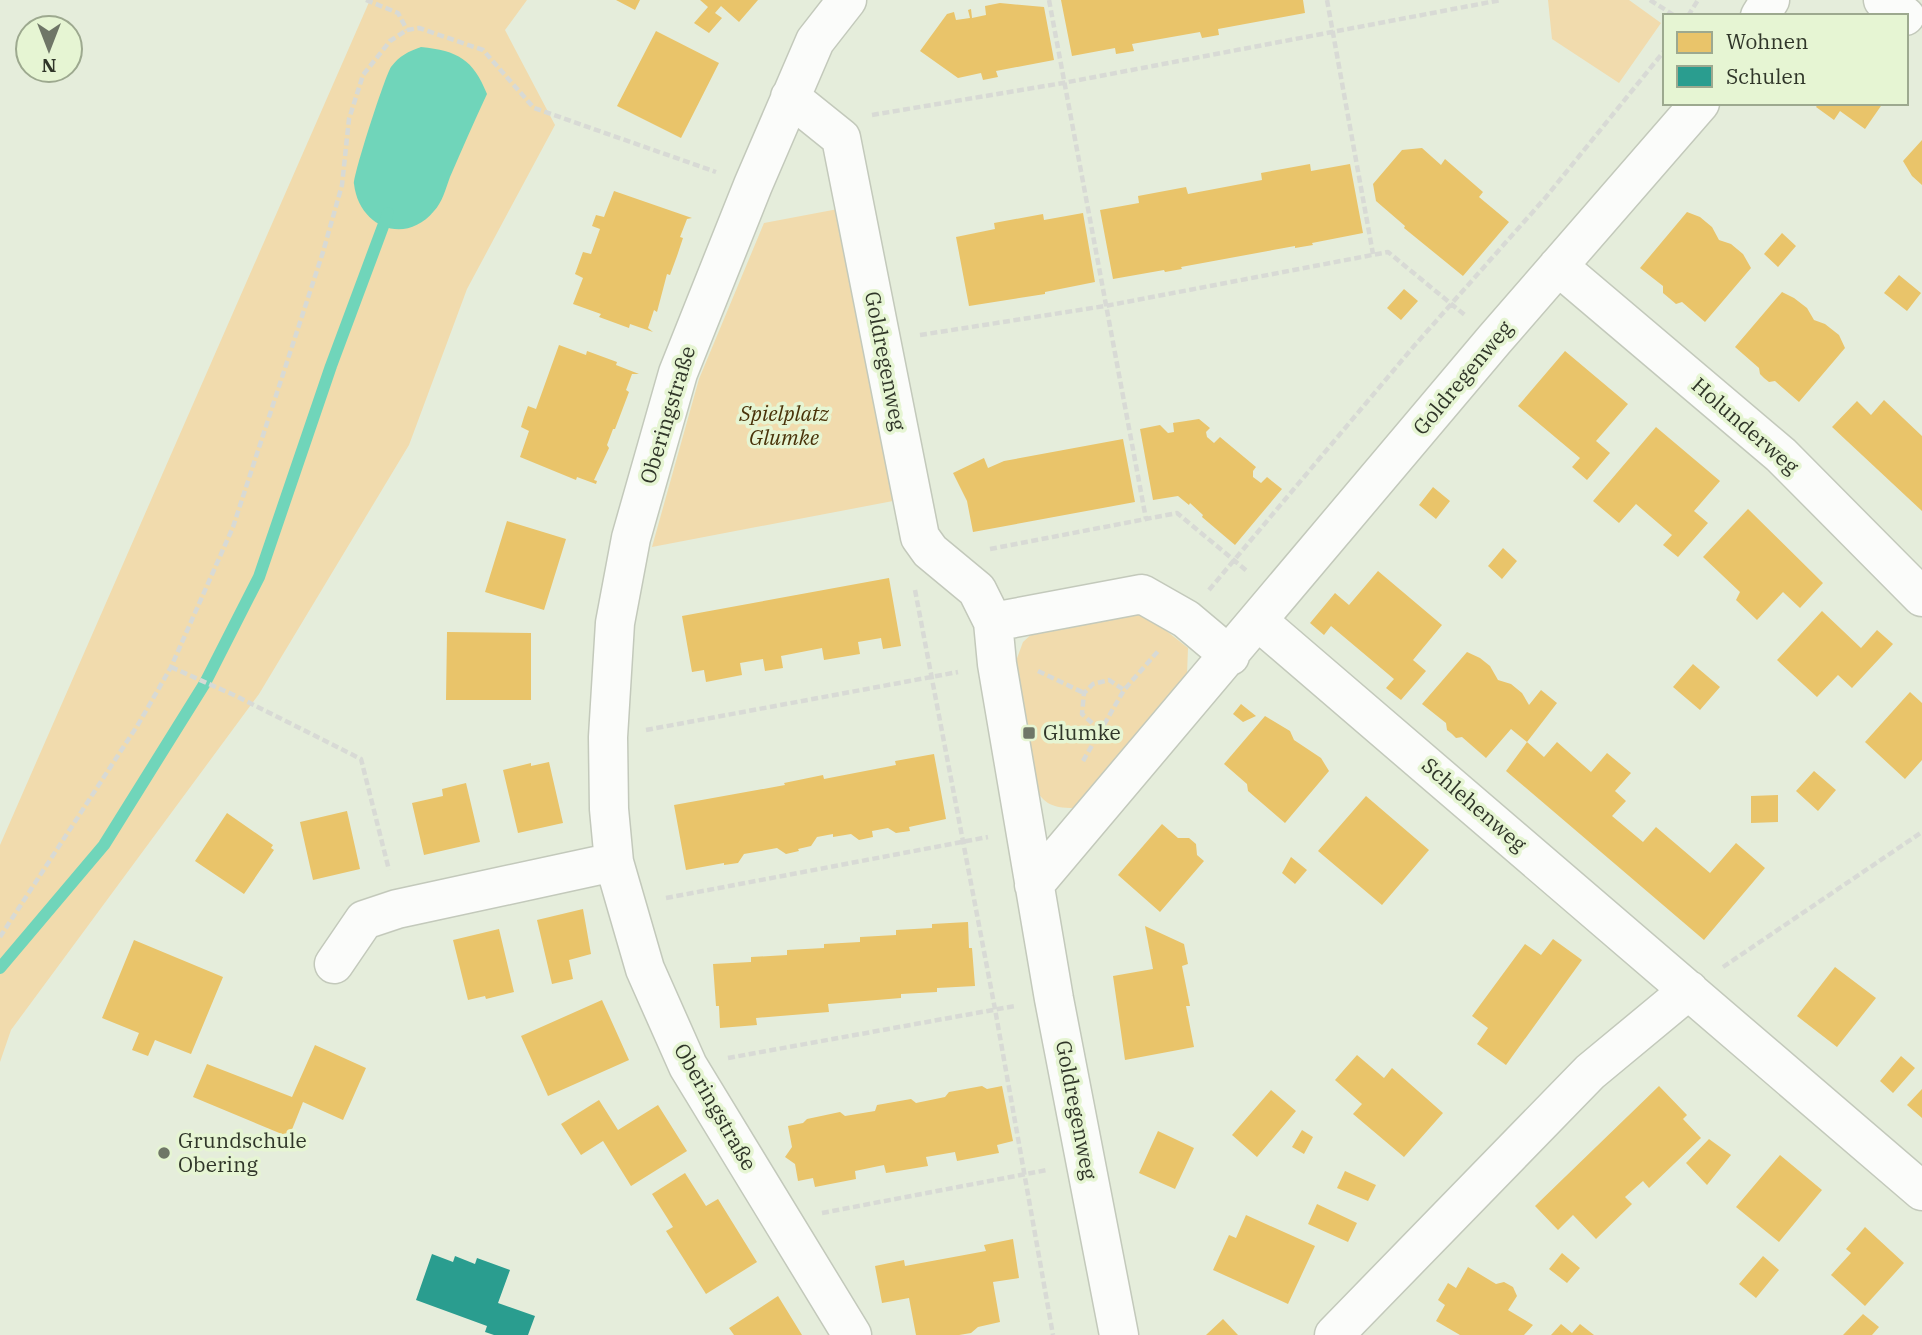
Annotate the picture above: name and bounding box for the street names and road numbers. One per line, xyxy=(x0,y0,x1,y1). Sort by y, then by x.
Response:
street label: Goldregenweg xyxy=(859,289,913,433)
street label: Goldregenweg xyxy=(1406,314,1519,440)
street label: Oberingstraße xyxy=(633,342,701,487)
street label: Holunderweg xyxy=(1686,371,1806,480)
street label: Schlehenweg xyxy=(1416,751,1533,858)
street label: Oberingstraße xyxy=(668,1038,764,1175)
street label: Goldregenweg xyxy=(1050,1038,1104,1182)

